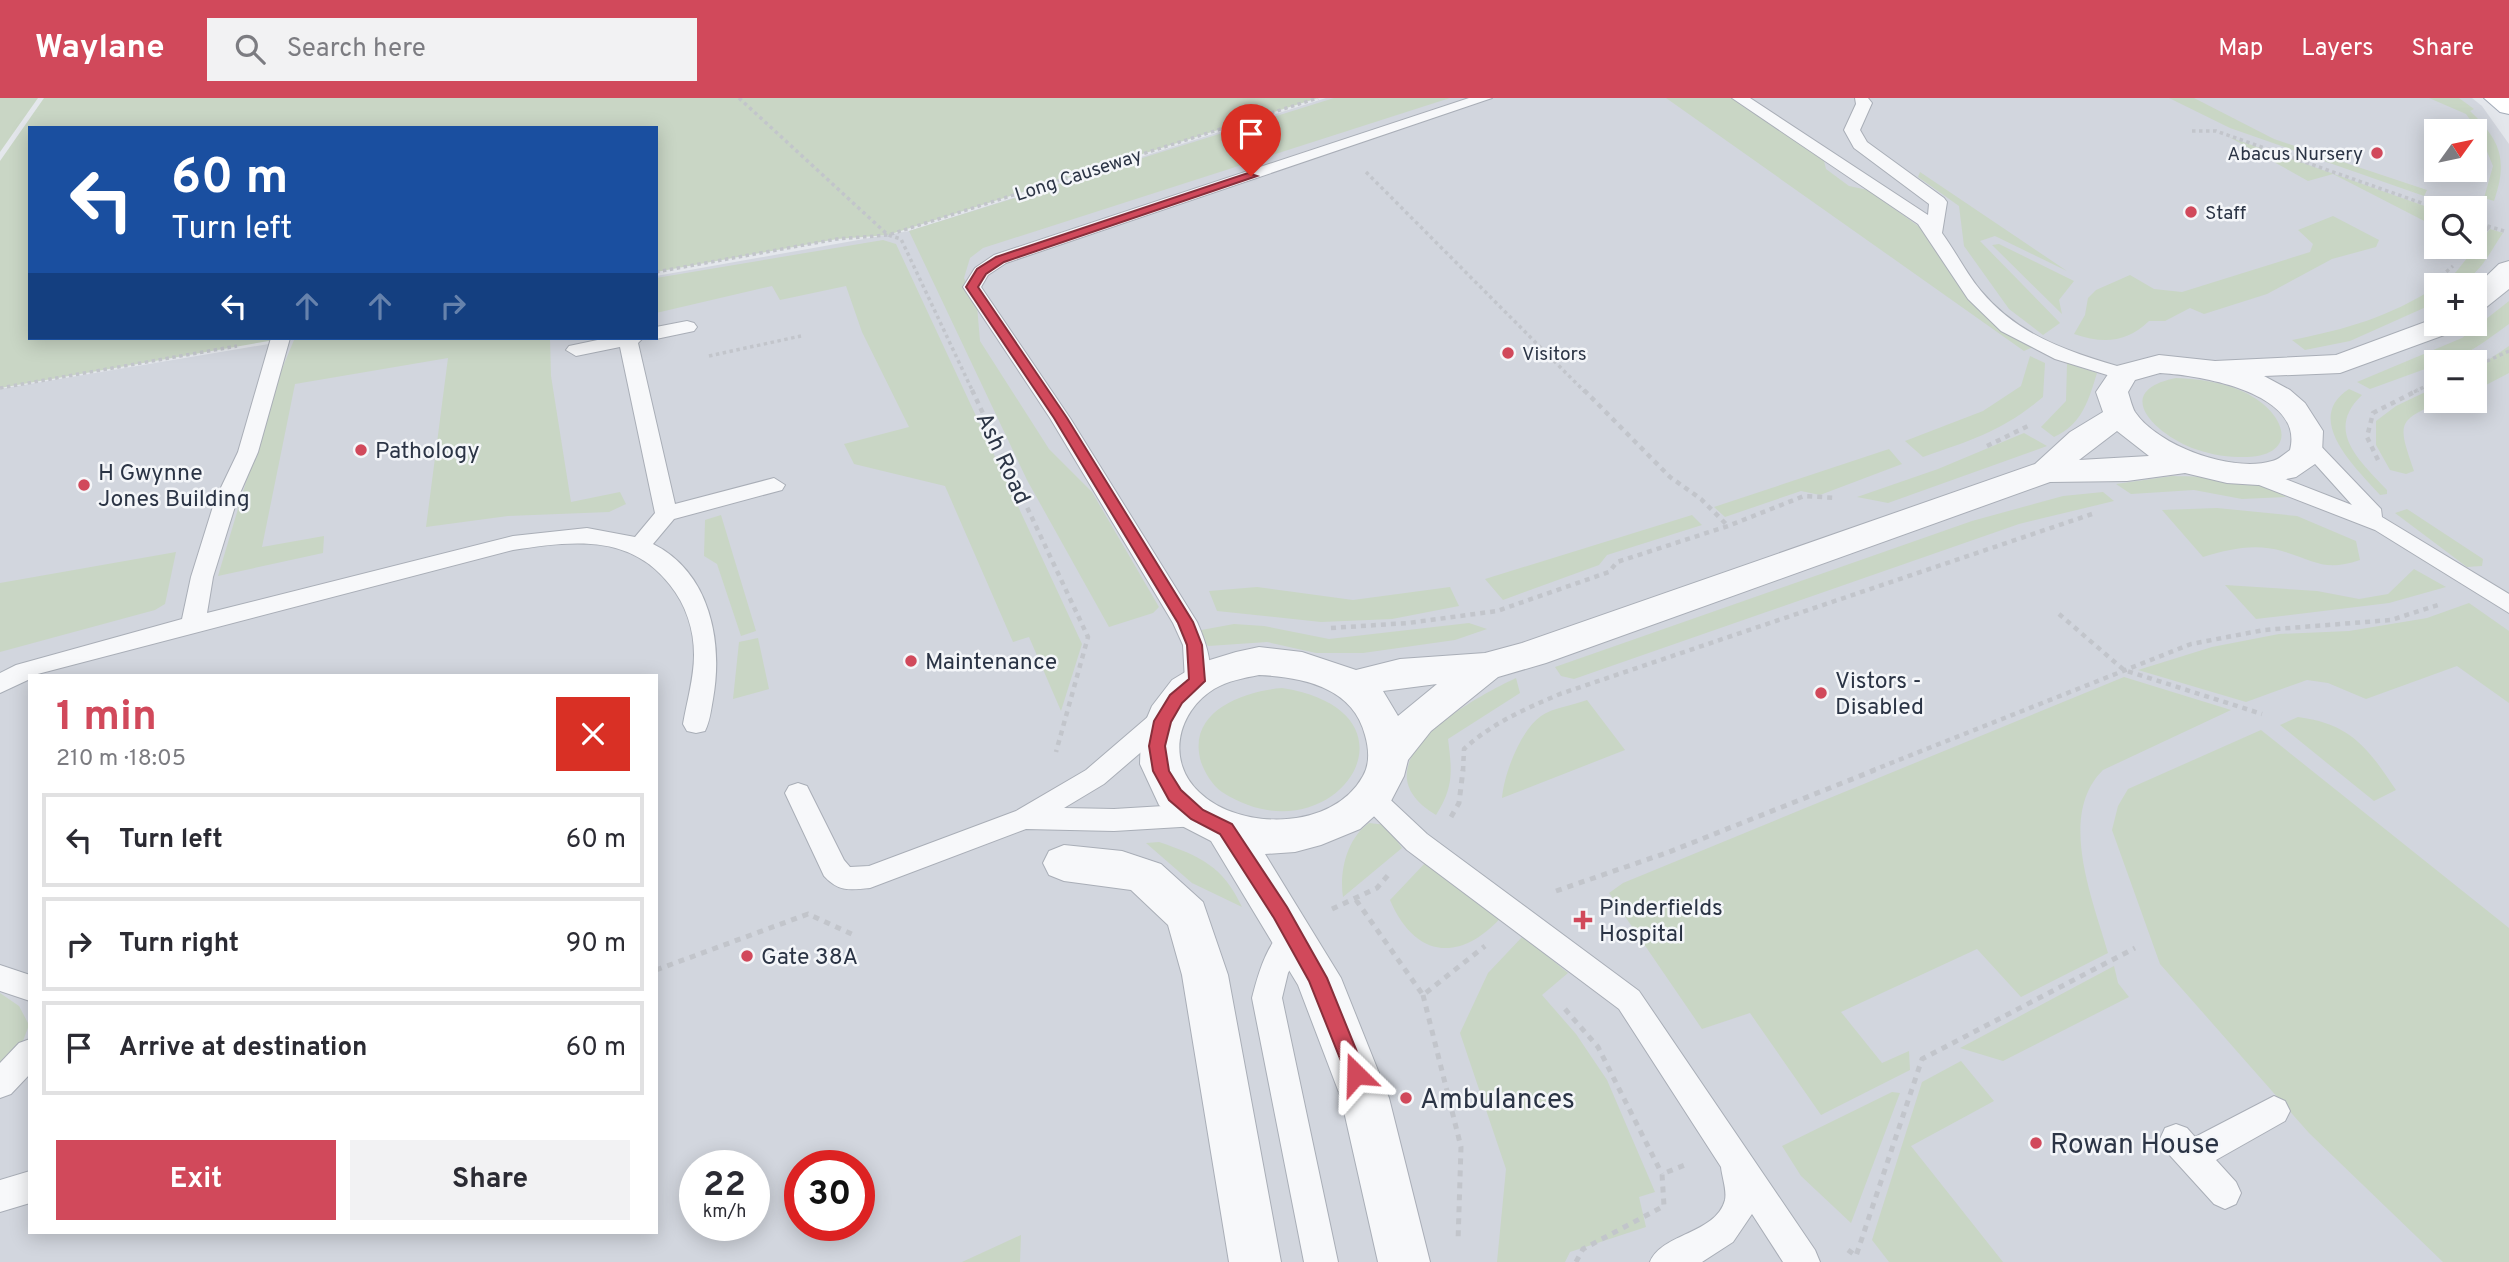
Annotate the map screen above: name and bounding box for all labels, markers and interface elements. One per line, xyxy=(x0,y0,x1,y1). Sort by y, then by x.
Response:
search box xyxy=(207,18,697,81)
text: Waylane xyxy=(35,28,165,70)
icon: search xyxy=(231,30,269,68)
text: Search here xyxy=(287,33,426,66)
text: Map xyxy=(2218,34,2263,64)
text: Layers xyxy=(2301,34,2373,64)
text: Share xyxy=(2411,34,2474,64)
pin xyxy=(1221,104,1281,176)
icon: arrive xyxy=(1232,115,1270,153)
north arrow xyxy=(2424,119,2487,182)
map controls xyxy=(2424,119,2487,413)
place label: Abacus Nursery xyxy=(2227,143,2363,167)
street label: Long Causeway xyxy=(1012,144,1145,208)
marker: Abacus Nursery xyxy=(2369,145,2385,161)
text: 60 m xyxy=(171,149,289,211)
icon: left xyxy=(56,154,147,245)
button: search xyxy=(2424,196,2487,259)
place label: Staff xyxy=(2205,202,2246,226)
marker: Staff xyxy=(2183,204,2199,220)
text: Turn left xyxy=(171,210,292,250)
button: + xyxy=(2424,273,2487,336)
icon: left xyxy=(215,287,253,325)
icon: ahead xyxy=(288,287,326,325)
icon: ahead xyxy=(361,287,399,325)
icon: right xyxy=(434,287,472,325)
place label: Visitors xyxy=(1522,343,1587,367)
marker: Visitors xyxy=(1500,345,1516,361)
button: − xyxy=(2424,350,2487,413)
street label: Ash Road xyxy=(968,409,1036,510)
place label: Pathology xyxy=(375,438,480,467)
marker: Pathology xyxy=(353,442,369,458)
place label: H Gwynne Jones Building xyxy=(98,460,250,515)
marker: H Gwynne Jones Building xyxy=(76,477,92,493)
place label: Maintenance xyxy=(925,649,1057,678)
marker: Maintenance xyxy=(903,653,919,669)
place label: Vistors - Disabled xyxy=(1835,668,1924,723)
marker: Vistors - Disabled xyxy=(1813,685,1829,701)
text: 1 min xyxy=(56,692,157,745)
button: close xyxy=(556,697,630,771)
text: 210 m · 18:05 xyxy=(56,745,186,774)
icon: left xyxy=(60,821,98,859)
text: Turn left xyxy=(119,824,223,857)
text: 60 m xyxy=(566,824,626,857)
place label: Pinderfields Hospital xyxy=(1599,895,1723,950)
marker: Pinderfields Hospital xyxy=(1573,910,1593,930)
icon: right xyxy=(60,925,98,963)
text: Turn right xyxy=(119,928,239,961)
text: 90 m xyxy=(566,928,626,961)
place label: Gate 38A xyxy=(761,944,858,973)
marker: Gate 38A xyxy=(739,948,755,964)
icon: arrive xyxy=(60,1029,98,1067)
text: Arrive at destination xyxy=(119,1032,367,1065)
text: 60 m xyxy=(566,1032,626,1065)
position arrow xyxy=(1319,1037,1393,1111)
place label: Ambulances xyxy=(1420,1083,1575,1119)
marker: Ambulances xyxy=(1398,1090,1414,1106)
place label: Rowan House xyxy=(2050,1128,2219,1164)
marker: Rowan House xyxy=(2028,1135,2044,1151)
button: Exit xyxy=(56,1140,336,1220)
button: Share xyxy=(350,1140,630,1220)
speed limit sign: 30 xyxy=(784,1150,875,1241)
text: 22 xyxy=(703,1164,746,1208)
text: km/h xyxy=(703,1201,746,1224)

